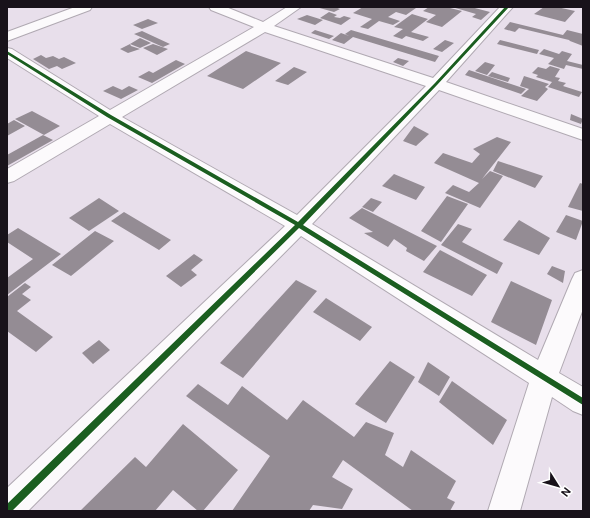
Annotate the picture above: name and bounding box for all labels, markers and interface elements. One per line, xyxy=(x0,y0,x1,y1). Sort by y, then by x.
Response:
north arrow xyxy=(538,466,578,506)
text: N xyxy=(558,485,574,499)

